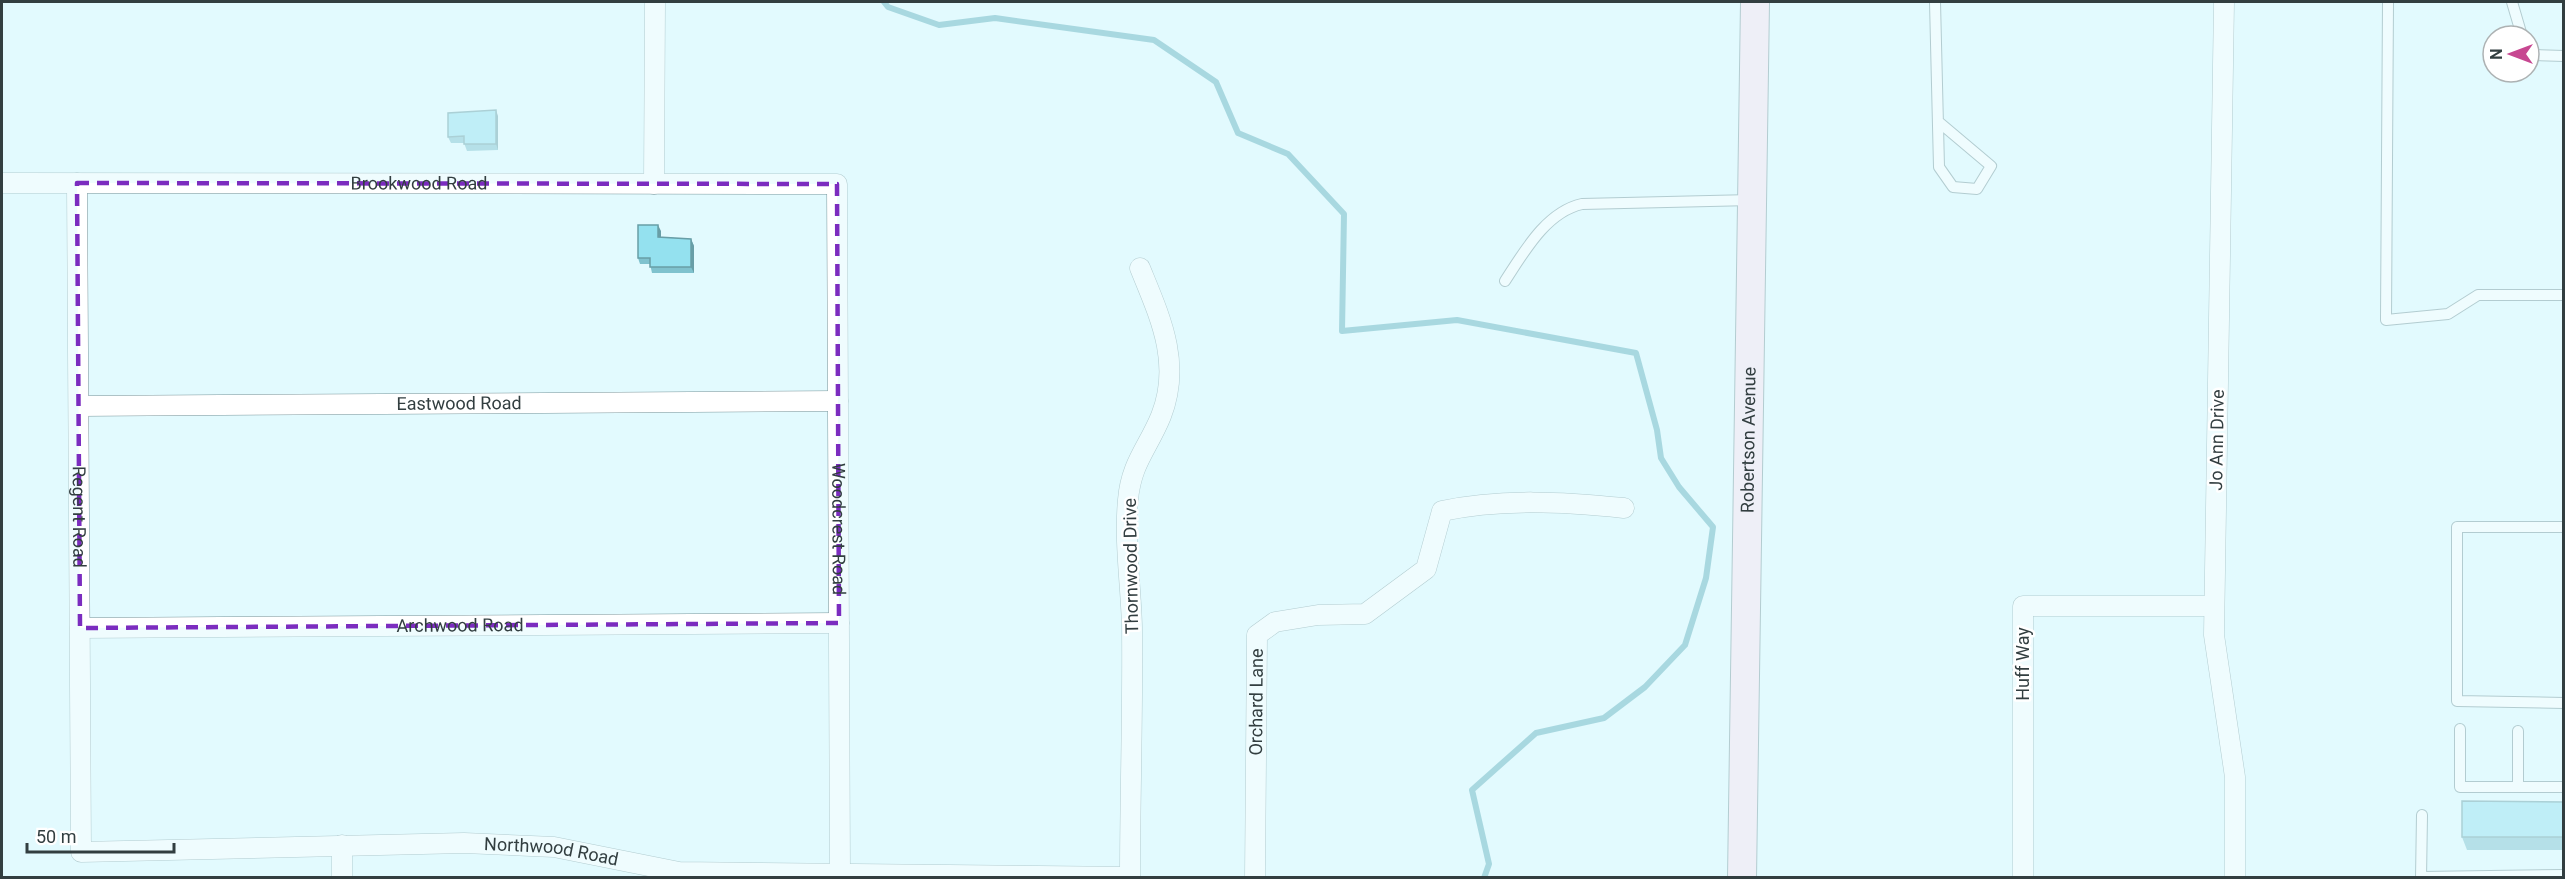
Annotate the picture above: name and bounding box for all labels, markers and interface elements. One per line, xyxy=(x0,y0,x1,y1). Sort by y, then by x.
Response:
north arrow xyxy=(2481,24,2541,84)
text: N xyxy=(2487,48,2506,60)
street label: Brookwood Road xyxy=(351,172,487,194)
street label: Robertson Avenue xyxy=(1736,367,1760,513)
street label: Jo Ann Drive xyxy=(2205,389,2228,491)
street label: Eastwood Road xyxy=(396,392,522,414)
street label: Woodcrest Road xyxy=(828,463,850,595)
street label: Regent Road xyxy=(69,466,90,568)
street label: Thornwood Drive xyxy=(1119,498,1142,634)
street label: Archwood Road xyxy=(396,614,524,636)
street label: Huff Way xyxy=(2012,627,2033,701)
street label: Orchard Lane xyxy=(1245,648,1267,756)
scale bar xyxy=(27,816,174,854)
text: 50 m xyxy=(36,826,76,847)
street label: Northwood Road xyxy=(484,833,620,870)

